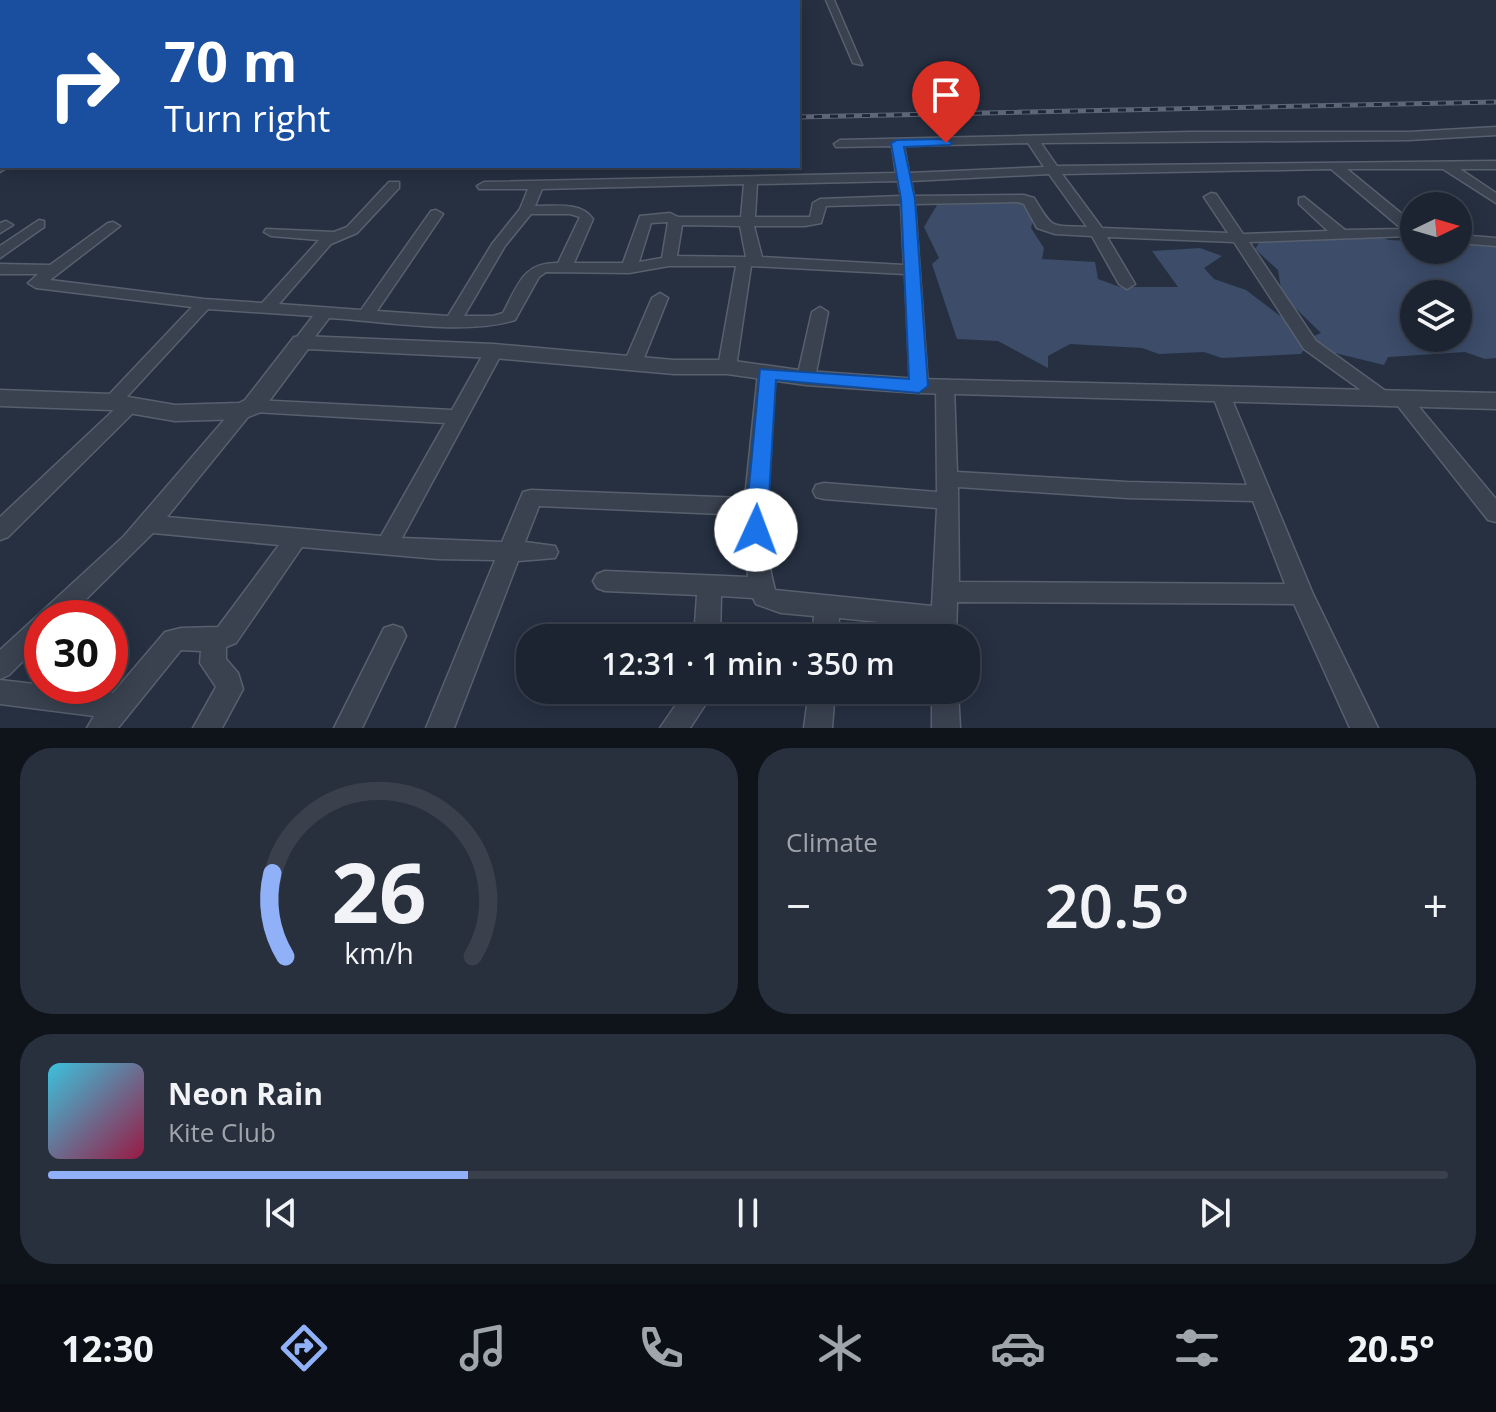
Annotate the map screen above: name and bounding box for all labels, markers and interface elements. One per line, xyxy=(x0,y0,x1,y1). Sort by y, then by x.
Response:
text: 70 m xyxy=(164,22,298,98)
icon: right xyxy=(32,32,136,136)
pin xyxy=(912,61,980,143)
icon: arrive xyxy=(924,73,968,117)
text: Turn right xyxy=(164,94,330,143)
north arrow xyxy=(1400,192,1472,264)
map controls xyxy=(1400,192,1472,352)
button: layers xyxy=(1400,280,1472,352)
position arrow xyxy=(714,488,798,572)
speed limit sign: 30 xyxy=(24,600,128,704)
text: 12:31 · 1 min · 350 m xyxy=(601,643,895,684)
text: Climate xyxy=(786,824,878,860)
text: 26 xyxy=(331,834,427,947)
text: 20.5° xyxy=(1044,864,1190,946)
text: − xyxy=(786,875,811,935)
text: + xyxy=(1423,875,1448,935)
text: km/h xyxy=(344,933,414,972)
text: Neon Rain xyxy=(168,1073,323,1114)
text: Kite Club xyxy=(168,1114,276,1150)
icon: previous xyxy=(259,1191,303,1235)
icon: pause xyxy=(726,1191,770,1235)
icon: next xyxy=(1193,1191,1237,1235)
icon: directions xyxy=(276,1320,332,1376)
icon: music xyxy=(455,1320,511,1376)
icon: phone xyxy=(633,1320,689,1376)
icon: climate xyxy=(812,1320,868,1376)
icon: car xyxy=(990,1320,1046,1376)
icon: filters xyxy=(1169,1320,1225,1376)
text: 12:30 xyxy=(61,1324,154,1373)
text: 20.5° xyxy=(1347,1324,1435,1373)

